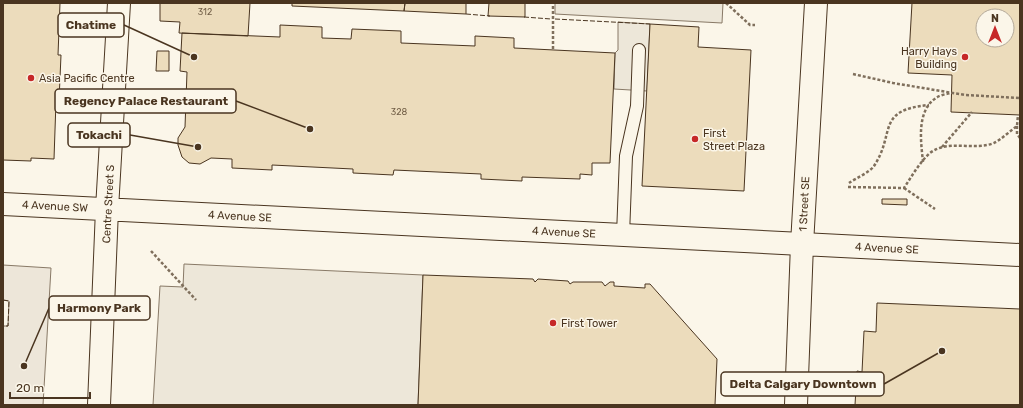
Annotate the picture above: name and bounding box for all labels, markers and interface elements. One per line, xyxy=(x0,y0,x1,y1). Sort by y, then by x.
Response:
house number: 312 xyxy=(198,7,212,17)
north arrow xyxy=(975,8,1015,48)
text: N xyxy=(991,12,999,25)
callout: Chatime xyxy=(58,13,124,37)
text: Chatime xyxy=(66,18,116,32)
place label: Harry Hays Building xyxy=(901,45,957,71)
marker: Harry Hays Building xyxy=(960,52,970,62)
place label: Asia Pacific Centre xyxy=(39,72,135,85)
marker: Asia Pacific Centre xyxy=(26,73,36,83)
callout: Regency Palace Restaurant xyxy=(55,89,236,113)
text: Regency Palace Restaurant xyxy=(64,94,229,108)
house number: 328 xyxy=(391,107,407,117)
callout: Tokachi xyxy=(68,123,130,147)
place label: First Street Plaza xyxy=(703,127,765,153)
text: Tokachi xyxy=(76,128,122,142)
marker: First Street Plaza xyxy=(690,134,700,144)
street label: Centre Street S xyxy=(100,164,117,244)
street label: 1 Street SE xyxy=(797,176,812,232)
street label: 4 Avenue SW xyxy=(22,198,88,215)
street label: 4 Avenue SE xyxy=(208,208,273,225)
street label: 4 Avenue SE xyxy=(532,224,597,241)
street label: 4 Avenue SE xyxy=(855,240,920,257)
callout: Harmony Park xyxy=(49,296,150,320)
text: Harmony Park xyxy=(57,301,141,315)
place label: First Tower xyxy=(561,317,618,330)
marker: First Tower xyxy=(548,318,558,328)
callout: Delta Calgary Downtown xyxy=(721,372,884,396)
scale bar xyxy=(10,374,90,400)
text: Delta Calgary Downtown xyxy=(730,377,877,391)
text: 20 m xyxy=(16,381,44,395)

